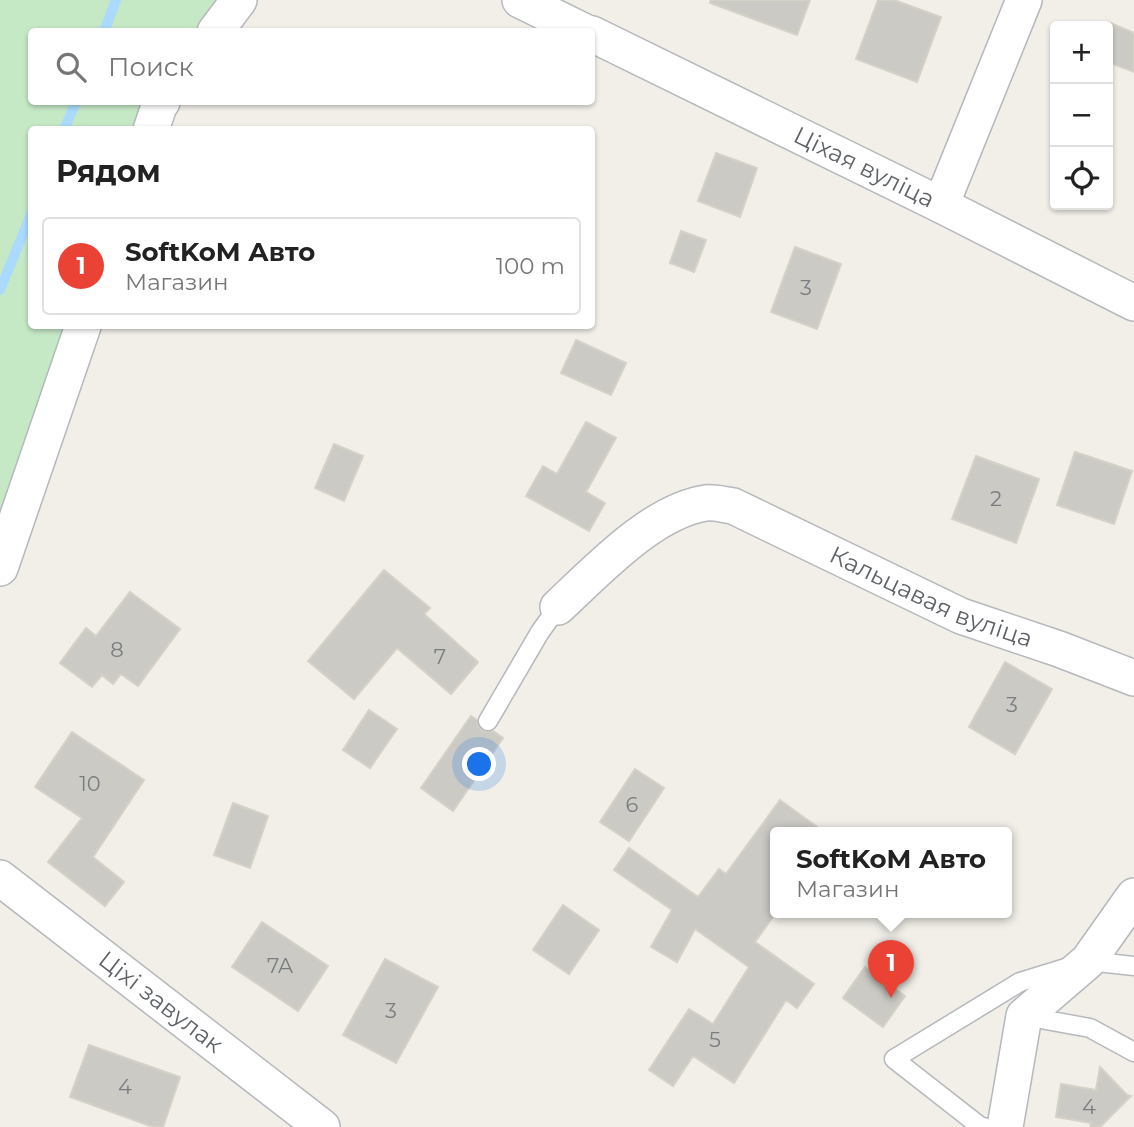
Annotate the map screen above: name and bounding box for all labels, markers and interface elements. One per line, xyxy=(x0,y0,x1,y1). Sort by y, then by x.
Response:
map controls xyxy=(1050,21,1113,210)
button: + xyxy=(1050,21,1113,84)
search box xyxy=(28,28,595,105)
icon: search xyxy=(52,48,90,86)
text: Поиск xyxy=(108,51,194,83)
button: − xyxy=(1050,84,1113,147)
street label: Ціхая вуліца xyxy=(789,120,940,214)
button: locate xyxy=(1050,147,1113,210)
text: Рядом xyxy=(56,153,161,190)
text: SoftKoM Авто xyxy=(125,236,315,268)
text: 1 xyxy=(76,252,86,280)
text: 100 m xyxy=(496,252,565,280)
text: Магазин xyxy=(125,268,229,296)
house number: 3 xyxy=(800,275,812,300)
house number: 2 xyxy=(990,486,1002,511)
street label: Кальцавая вуліца xyxy=(825,540,1036,653)
house number: 8 xyxy=(110,637,124,662)
house number: 7 xyxy=(434,644,446,669)
house number: 3 xyxy=(1006,692,1018,717)
your location xyxy=(462,747,496,781)
house number: 10 xyxy=(79,771,101,796)
house number: 6 xyxy=(626,792,639,817)
popup xyxy=(770,827,1012,918)
text: SoftKoM Авто xyxy=(796,843,986,875)
text: Магазин xyxy=(796,875,899,903)
pin: 1 xyxy=(868,940,914,998)
street label: Ціхі завулак xyxy=(93,945,229,1059)
house number: 7A xyxy=(267,953,294,978)
house number: 3 xyxy=(385,998,397,1023)
house number: 5 xyxy=(709,1027,721,1052)
house number: 4 xyxy=(118,1074,132,1099)
house number: 4 xyxy=(1082,1094,1096,1119)

